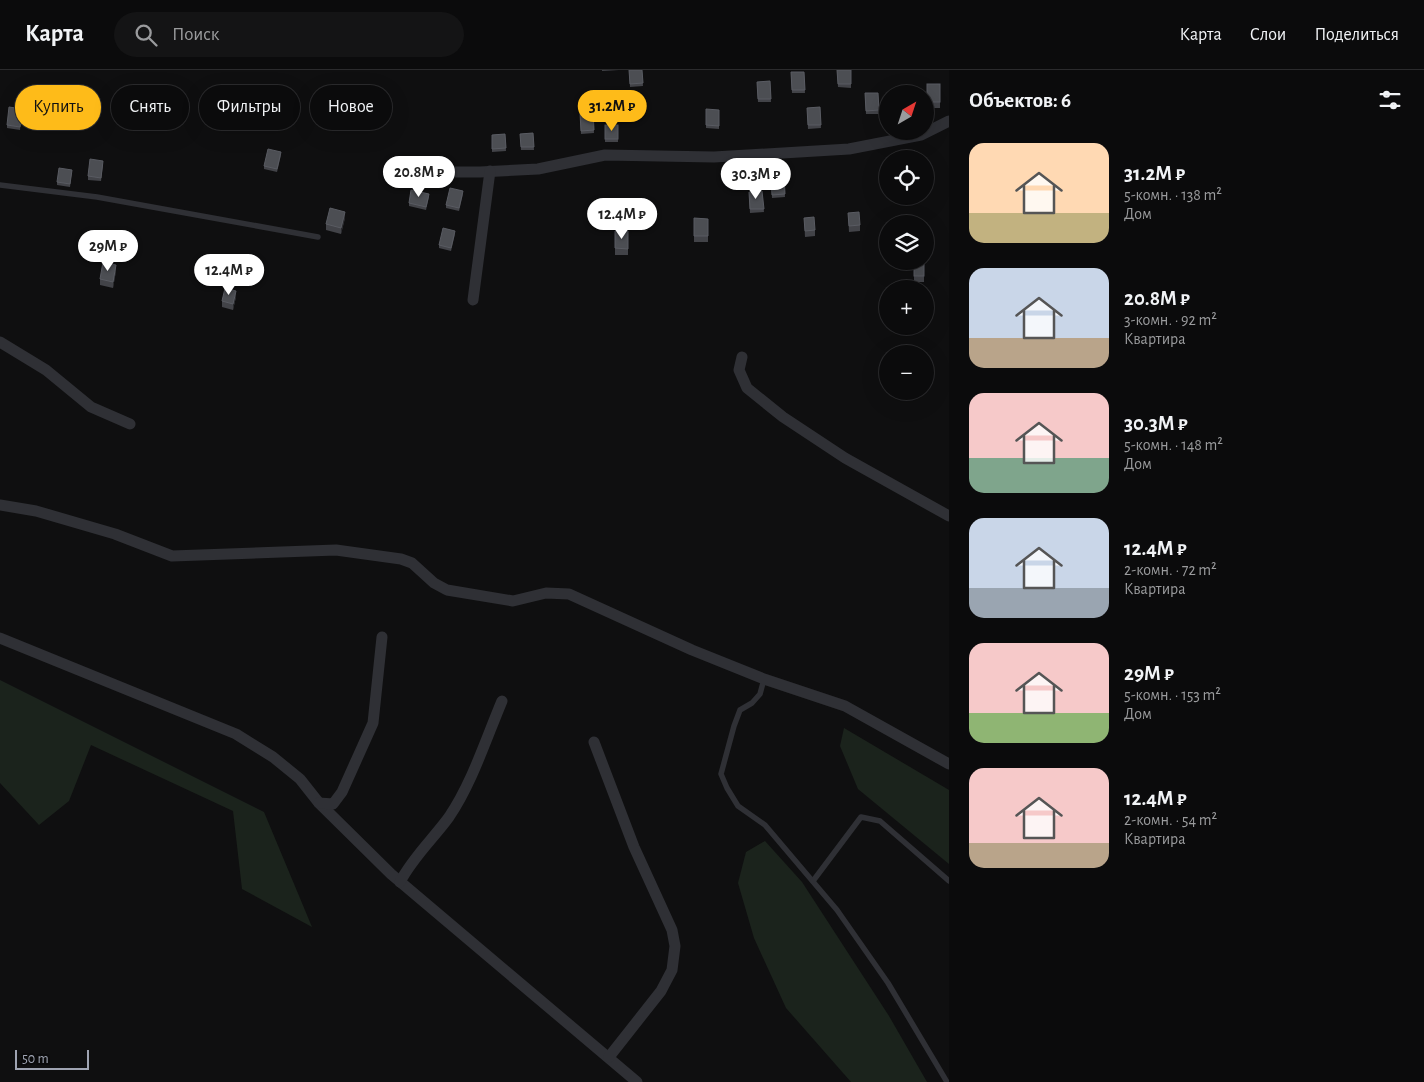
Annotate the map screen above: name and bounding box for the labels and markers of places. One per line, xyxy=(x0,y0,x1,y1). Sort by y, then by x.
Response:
pin: 31.2M ₽ xyxy=(566,90,658,132)
pin: 20.8M ₽ xyxy=(373,156,465,198)
pin: 30.3M ₽ xyxy=(710,158,802,200)
pin: 12.4M ₽ xyxy=(576,198,668,240)
pin: 29M ₽ xyxy=(73,230,143,272)
pin: 12.4M ₽ xyxy=(183,254,275,296)

